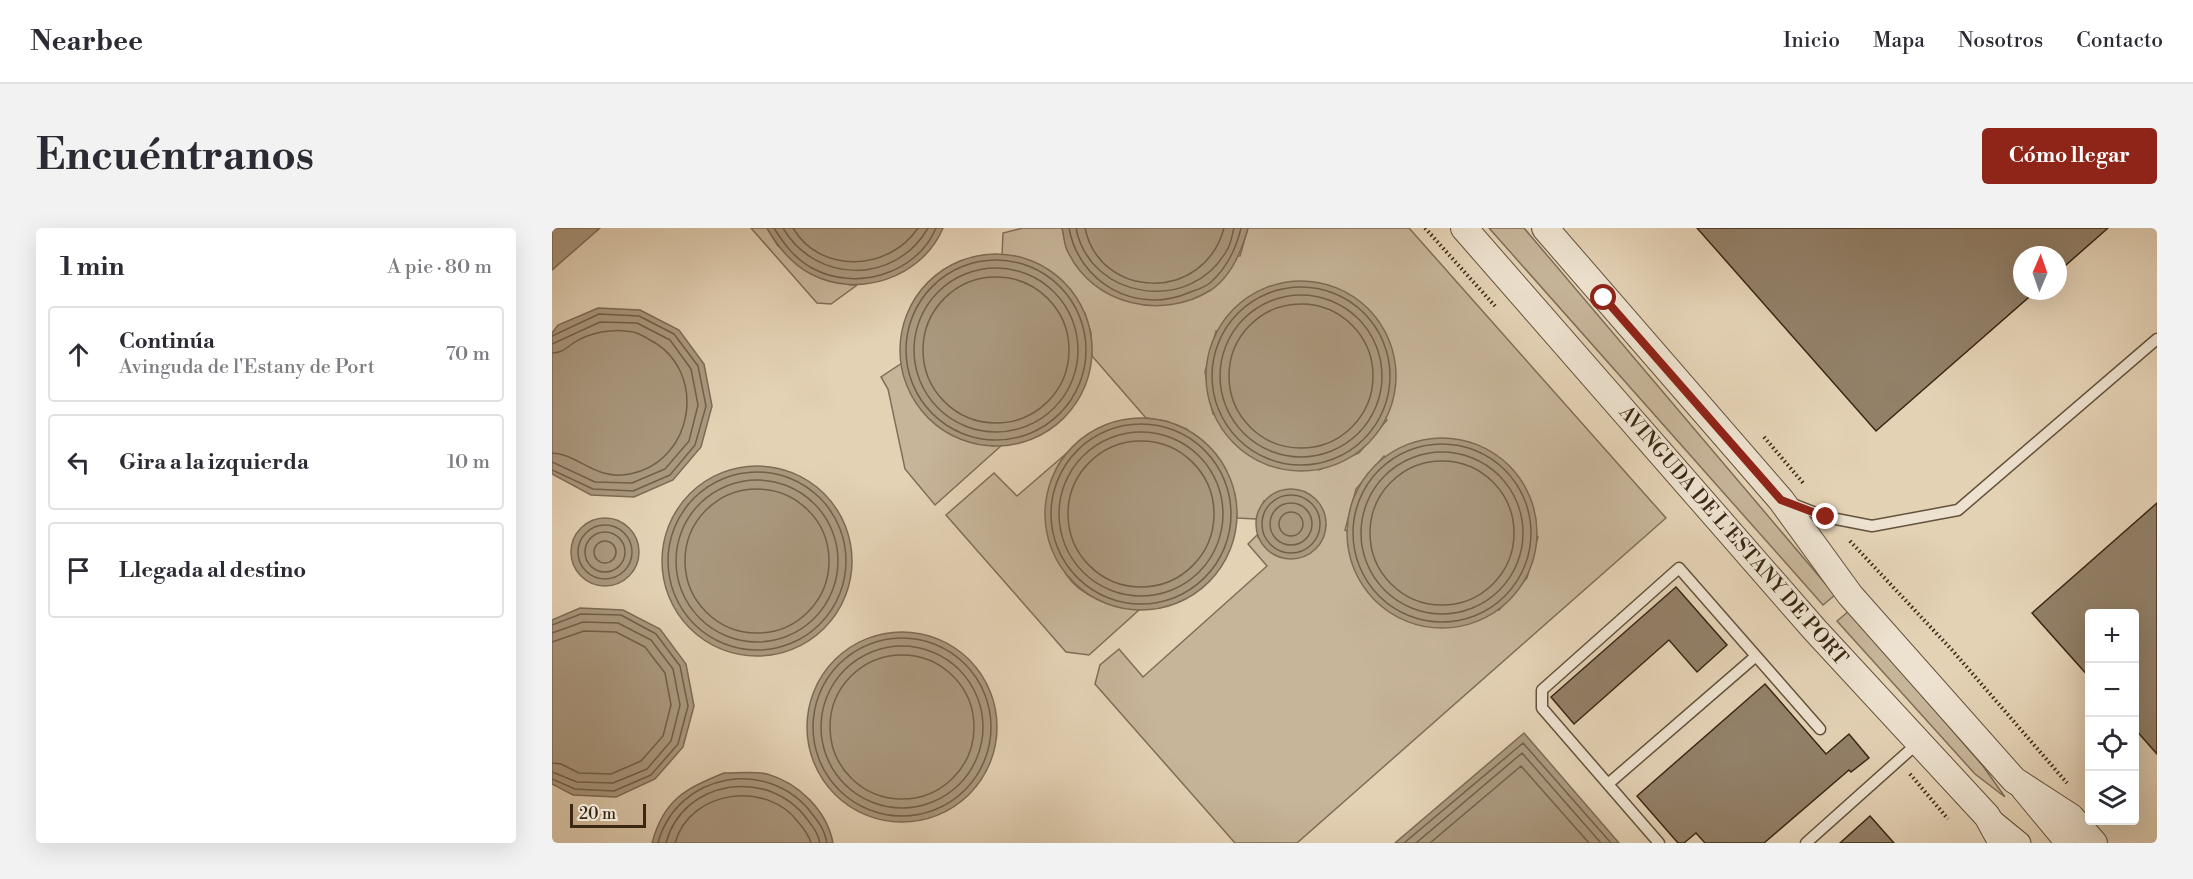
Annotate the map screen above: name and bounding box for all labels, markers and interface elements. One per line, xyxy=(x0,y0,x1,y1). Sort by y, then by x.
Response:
text: Nearbee xyxy=(30,24,143,59)
text: Inicio xyxy=(1783,28,1840,54)
text: Mapa xyxy=(1873,28,1925,54)
text: Nosotros xyxy=(1958,28,2043,54)
text: Contacto xyxy=(2076,28,2163,54)
button: Cómo llegar xyxy=(1982,128,2157,184)
text: Encuéntranos xyxy=(36,130,314,183)
north arrow xyxy=(2013,246,2067,300)
text: 1 min xyxy=(60,251,125,283)
text: A pie · 80 m xyxy=(387,255,492,280)
route start xyxy=(1590,284,1616,310)
text: Continúa xyxy=(119,328,215,355)
icon: ahead xyxy=(62,338,95,371)
text: 70 m xyxy=(446,342,490,367)
text: Avinguda de l'Estany de Port xyxy=(119,355,375,380)
street label: AVINGUDA DE L'ESTANY DE PORT xyxy=(1612,400,1853,671)
icon: left xyxy=(62,446,95,479)
text: Gira a la izquierda xyxy=(119,449,309,476)
text: 10 m xyxy=(447,450,490,475)
route end xyxy=(1812,503,1838,529)
icon: arrive xyxy=(62,554,95,587)
text: Llegada al destino xyxy=(119,557,306,584)
map controls xyxy=(2085,609,2139,825)
button: + xyxy=(2085,609,2139,663)
button: − xyxy=(2085,663,2139,717)
button: locate xyxy=(2085,717,2139,771)
button: layers xyxy=(2085,771,2139,825)
scale bar xyxy=(570,801,646,828)
text: 20 m xyxy=(579,804,616,824)

